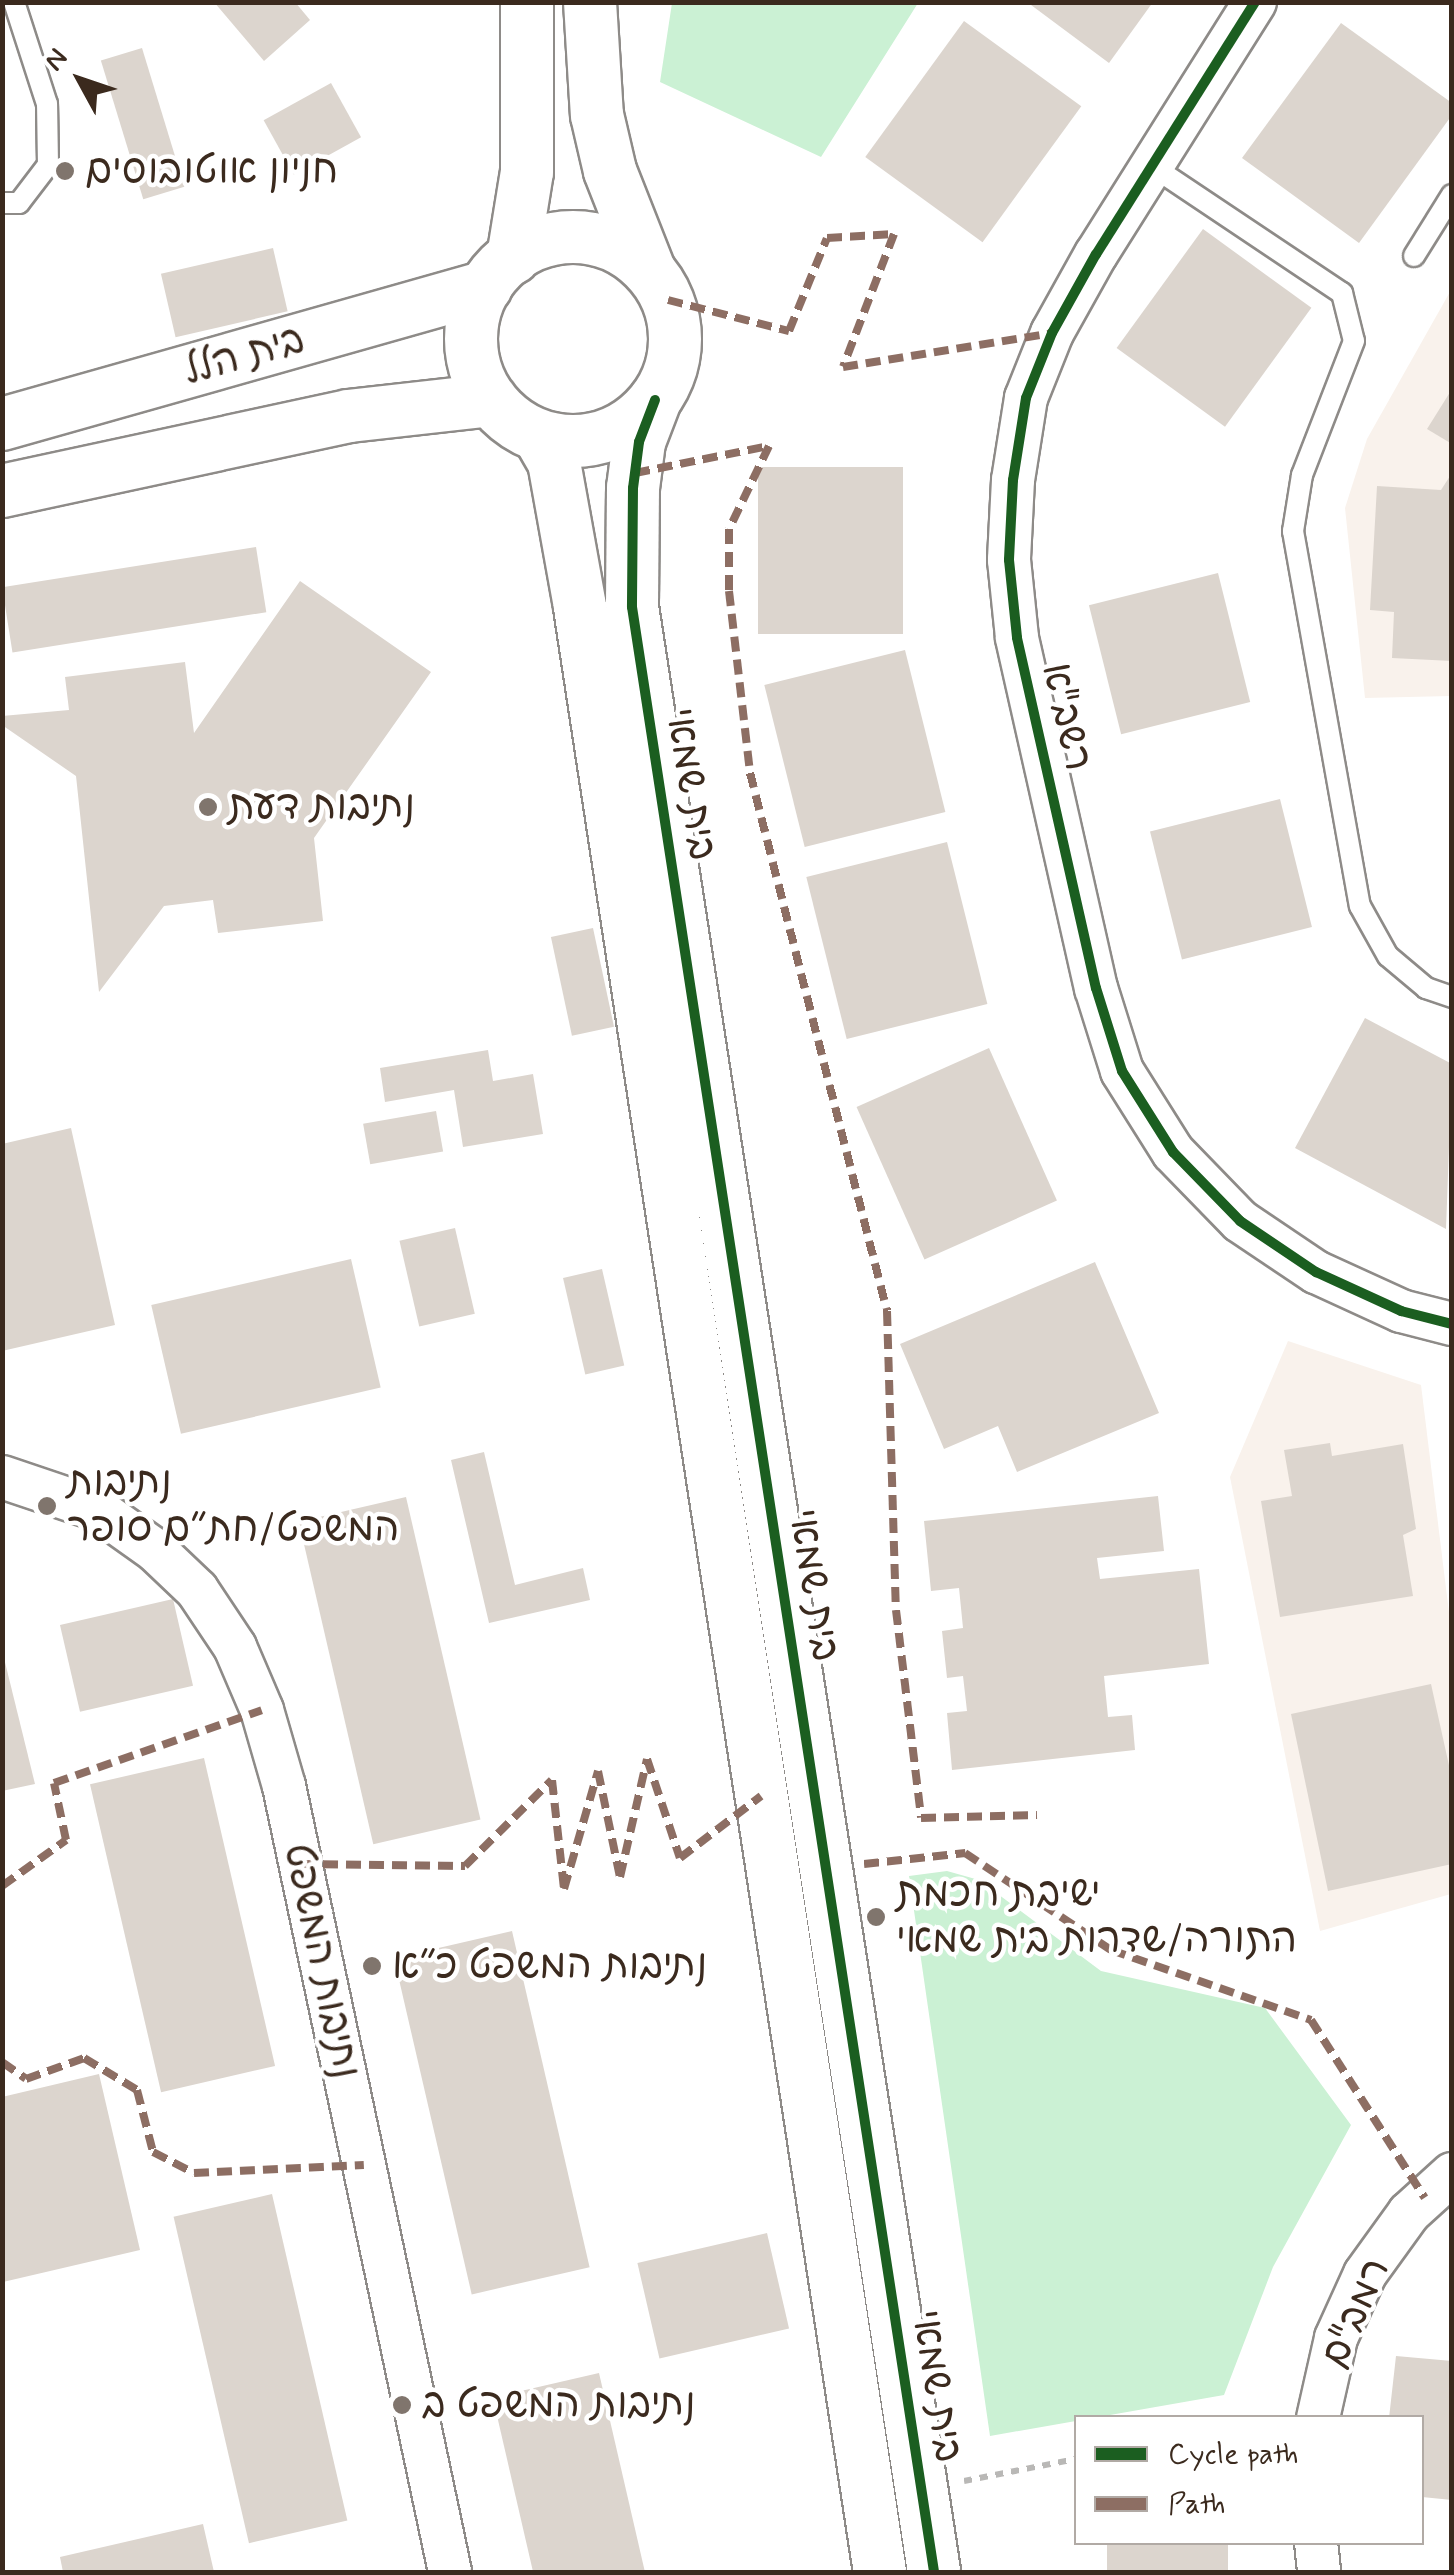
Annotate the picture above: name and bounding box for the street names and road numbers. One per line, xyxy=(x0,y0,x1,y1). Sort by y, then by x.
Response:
street label: בית הלל xyxy=(178,316,310,396)
street label: רשב"א xyxy=(1030,658,1102,776)
street label: בית שמאי xyxy=(654,704,726,864)
street label: בית שמאי xyxy=(777,1505,849,1665)
street label: נתיבות המשפט xyxy=(273,1839,369,2083)
street label: רמב"ם xyxy=(1311,2251,1401,2375)
street label: בית שמאי xyxy=(900,2306,972,2466)

